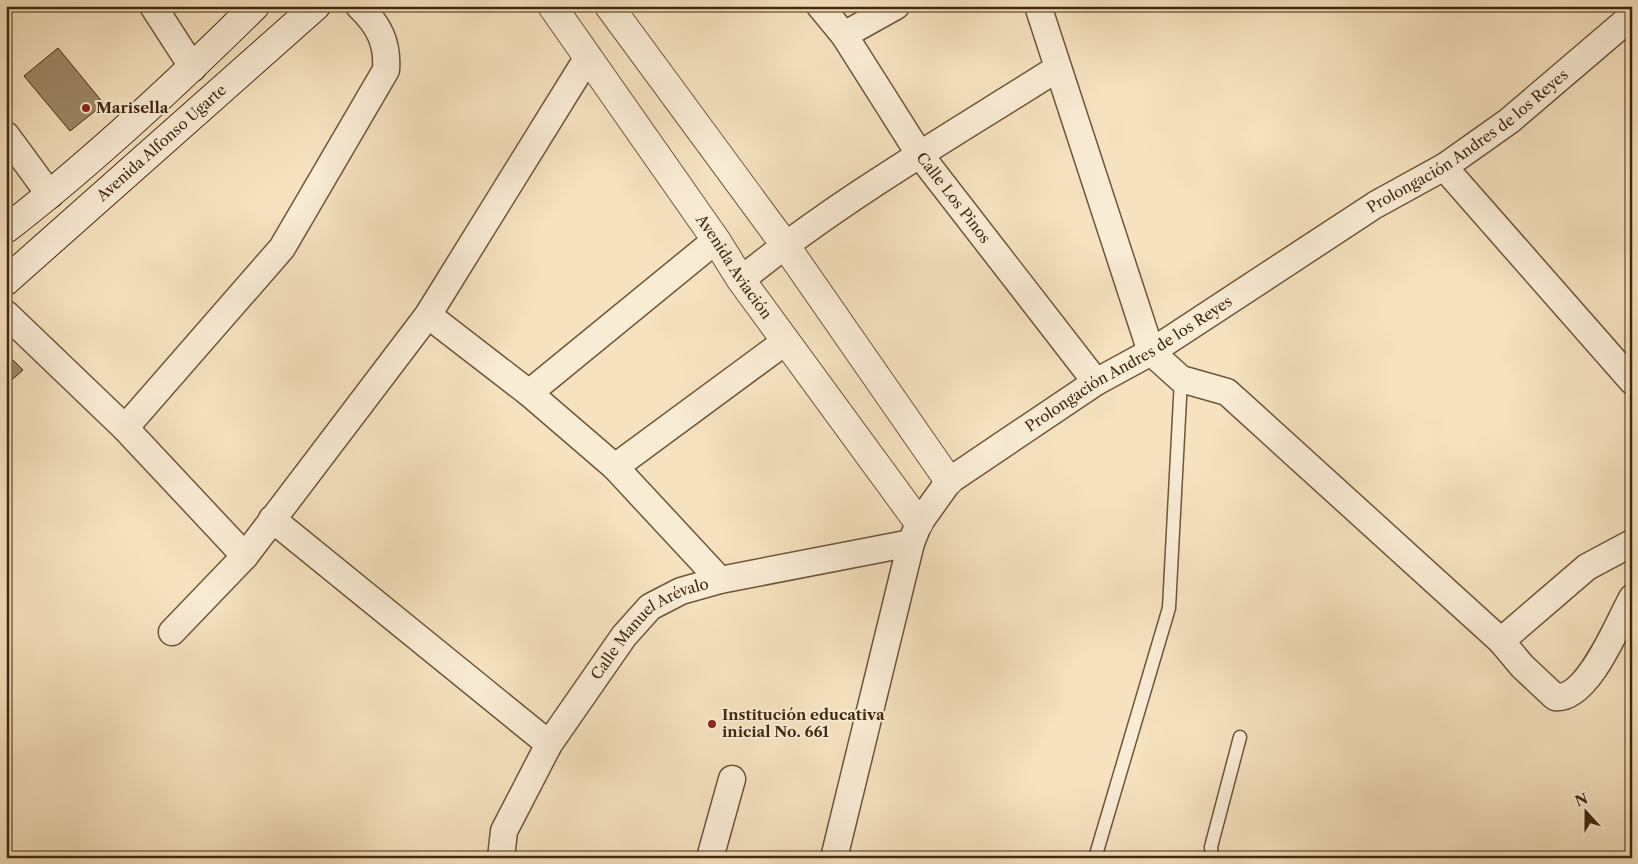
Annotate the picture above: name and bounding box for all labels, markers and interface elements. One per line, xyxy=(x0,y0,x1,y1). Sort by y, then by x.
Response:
street label: Prolongación Andres de los Reyes xyxy=(1363,65,1572,217)
street label: Avenida Alfonso Ugarte xyxy=(92,80,230,206)
place label: Marisella xyxy=(96,98,169,117)
marker: Marisella xyxy=(80,102,92,114)
street label: Calle Los Pinos xyxy=(912,148,995,247)
street label: Avenida Aviación xyxy=(691,210,777,323)
street label: Prolongación Andres de los Reyes xyxy=(1021,291,1236,436)
street label: Calle Manuel Arévalo xyxy=(587,574,711,683)
place label: Institución educativa inicial No. 661 xyxy=(722,705,885,741)
marker: Institución educativa inicial No. 661 xyxy=(706,718,718,730)
north arrow xyxy=(1560,786,1610,836)
text: N xyxy=(1572,789,1590,810)

